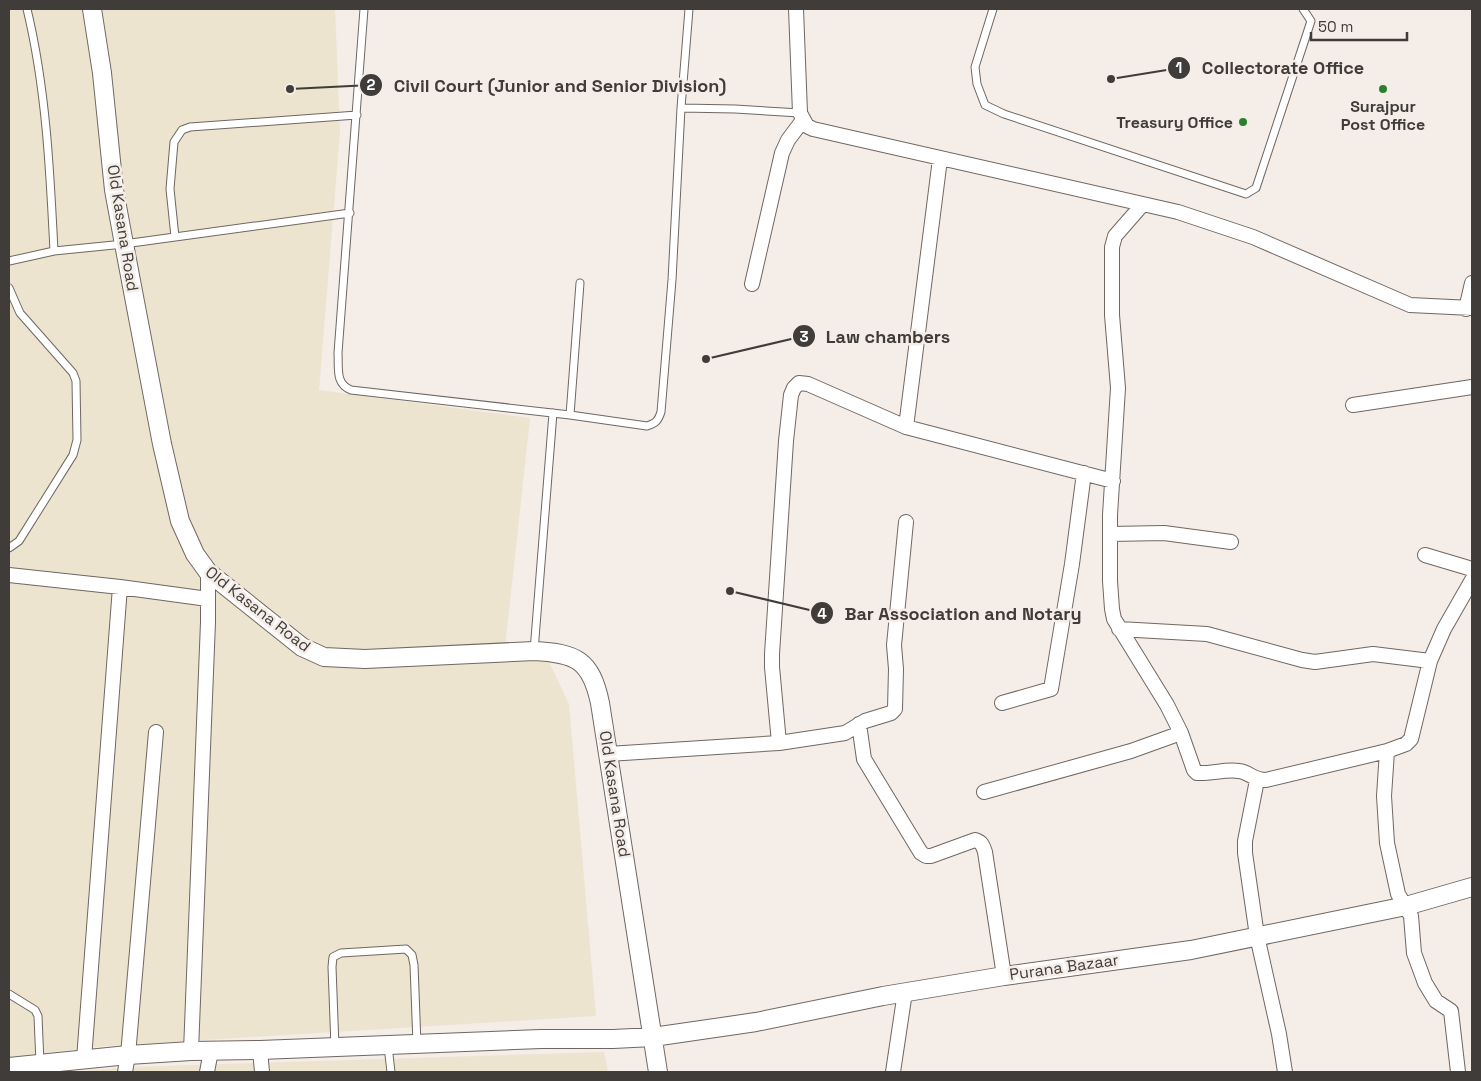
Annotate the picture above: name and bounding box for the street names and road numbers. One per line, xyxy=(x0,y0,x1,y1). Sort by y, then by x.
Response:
street label: Old Kasana Road xyxy=(103,163,143,293)
street label: Old Kasana Road xyxy=(201,561,315,657)
street label: Old Kasana Road xyxy=(595,729,635,859)
street label: Purana Bazaar xyxy=(1008,949,1120,985)

